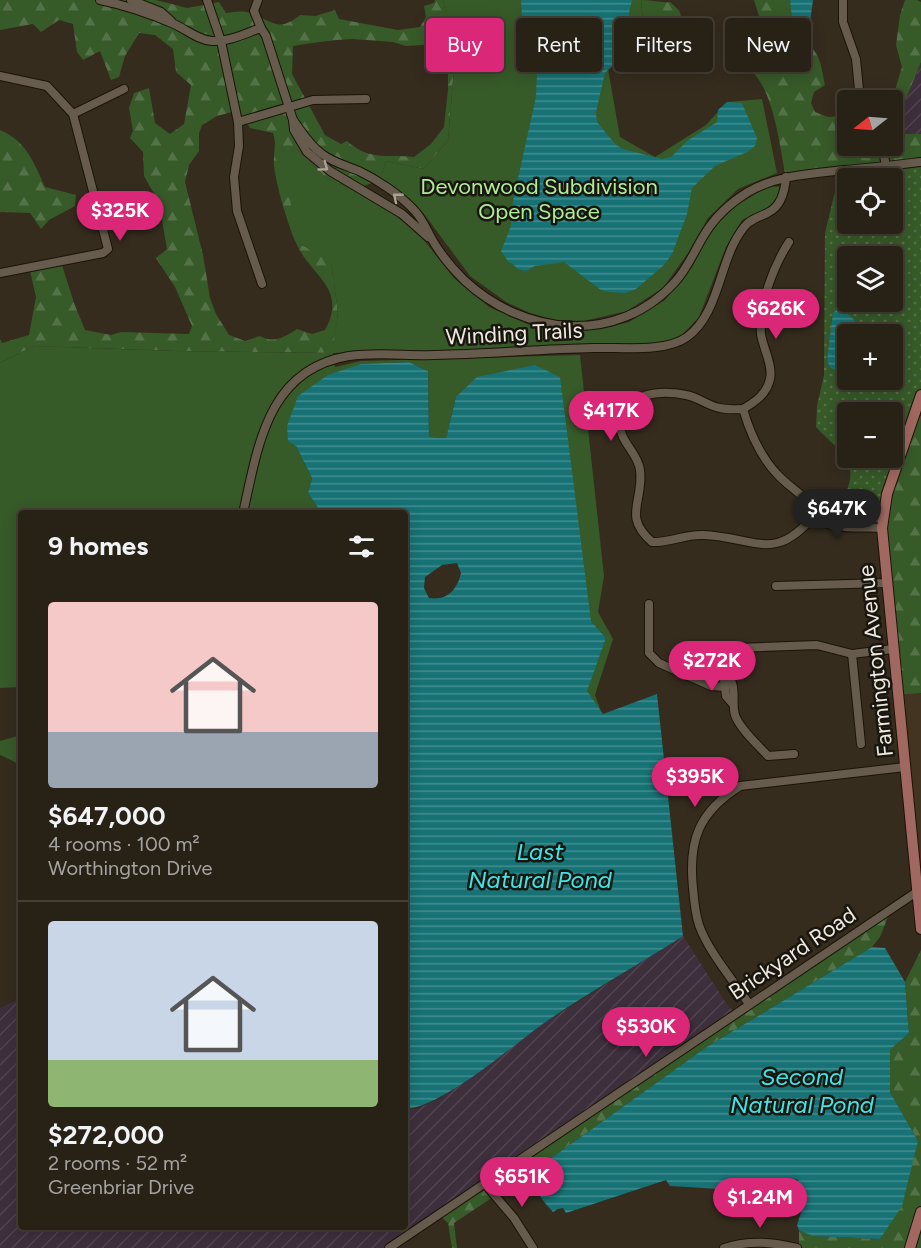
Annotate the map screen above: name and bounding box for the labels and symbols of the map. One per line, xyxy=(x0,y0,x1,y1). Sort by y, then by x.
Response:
north arrow xyxy=(837,90,903,156)
one-way arrow xyxy=(317,160,328,171)
park label: Devonwood Subdivision Open Space xyxy=(420,173,658,225)
pin: $325K xyxy=(78,191,162,242)
one-way arrow xyxy=(393,193,404,204)
pin: $626K xyxy=(734,289,818,340)
street label: Winding Trails xyxy=(445,316,583,351)
pin: $417K xyxy=(569,391,653,442)
pin: $647K xyxy=(795,489,879,540)
street label: Farmington Avenue xyxy=(852,564,899,758)
pin: $272K xyxy=(670,641,754,692)
pin: $395K xyxy=(653,757,737,808)
water label: Last Natural Pond xyxy=(468,837,613,894)
street label: Brickyard Road xyxy=(724,901,861,1006)
pin: $530K xyxy=(604,1007,688,1058)
water label: Second Natural Pond xyxy=(730,1062,875,1119)
pin: $651K xyxy=(480,1157,564,1208)
pin: $1.24M xyxy=(711,1178,809,1229)

